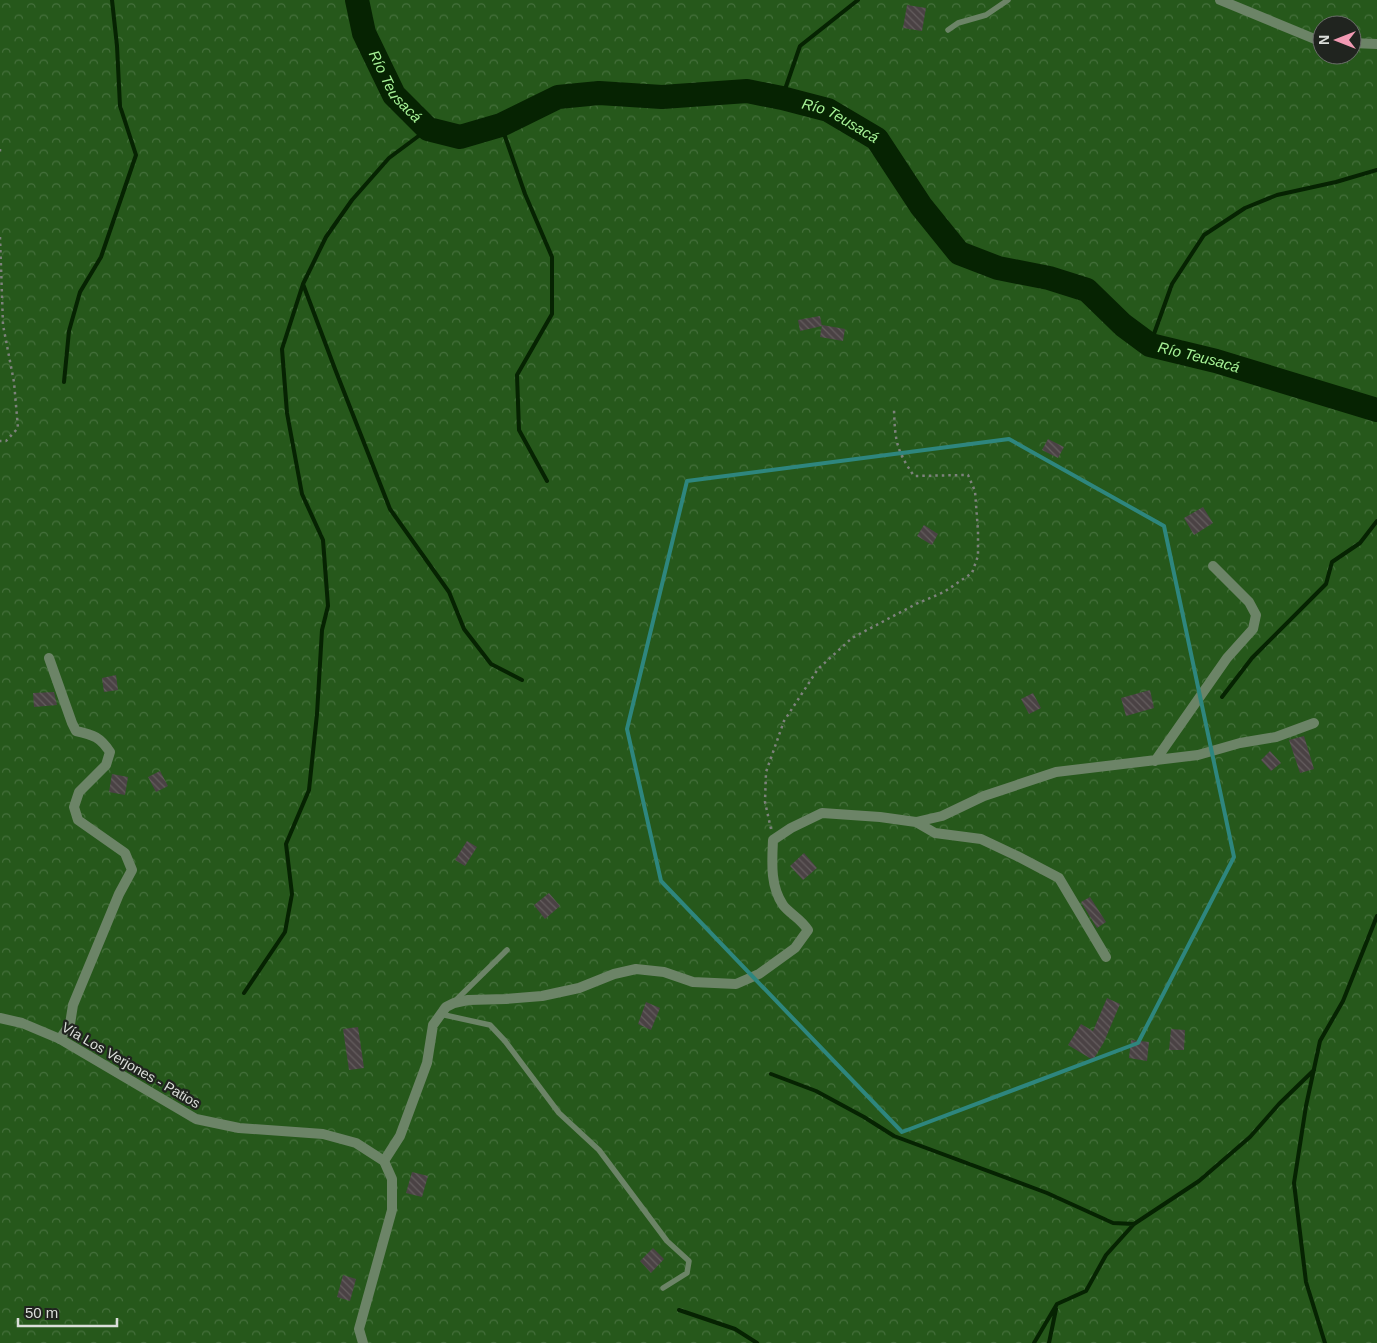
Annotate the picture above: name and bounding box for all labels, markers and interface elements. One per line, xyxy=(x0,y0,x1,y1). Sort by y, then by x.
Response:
north arrow xyxy=(1312,15,1362,65)
text: N xyxy=(1316,35,1332,45)
water label: Río Teusacá xyxy=(366,47,425,126)
water label: Río Teusacá xyxy=(800,95,882,146)
water label: Río Teusacá xyxy=(1156,338,1242,376)
street label: Vía Los Verjones - Patios xyxy=(59,1019,203,1111)
scale bar xyxy=(18,1296,116,1328)
text: 50 m xyxy=(25,1304,58,1321)

